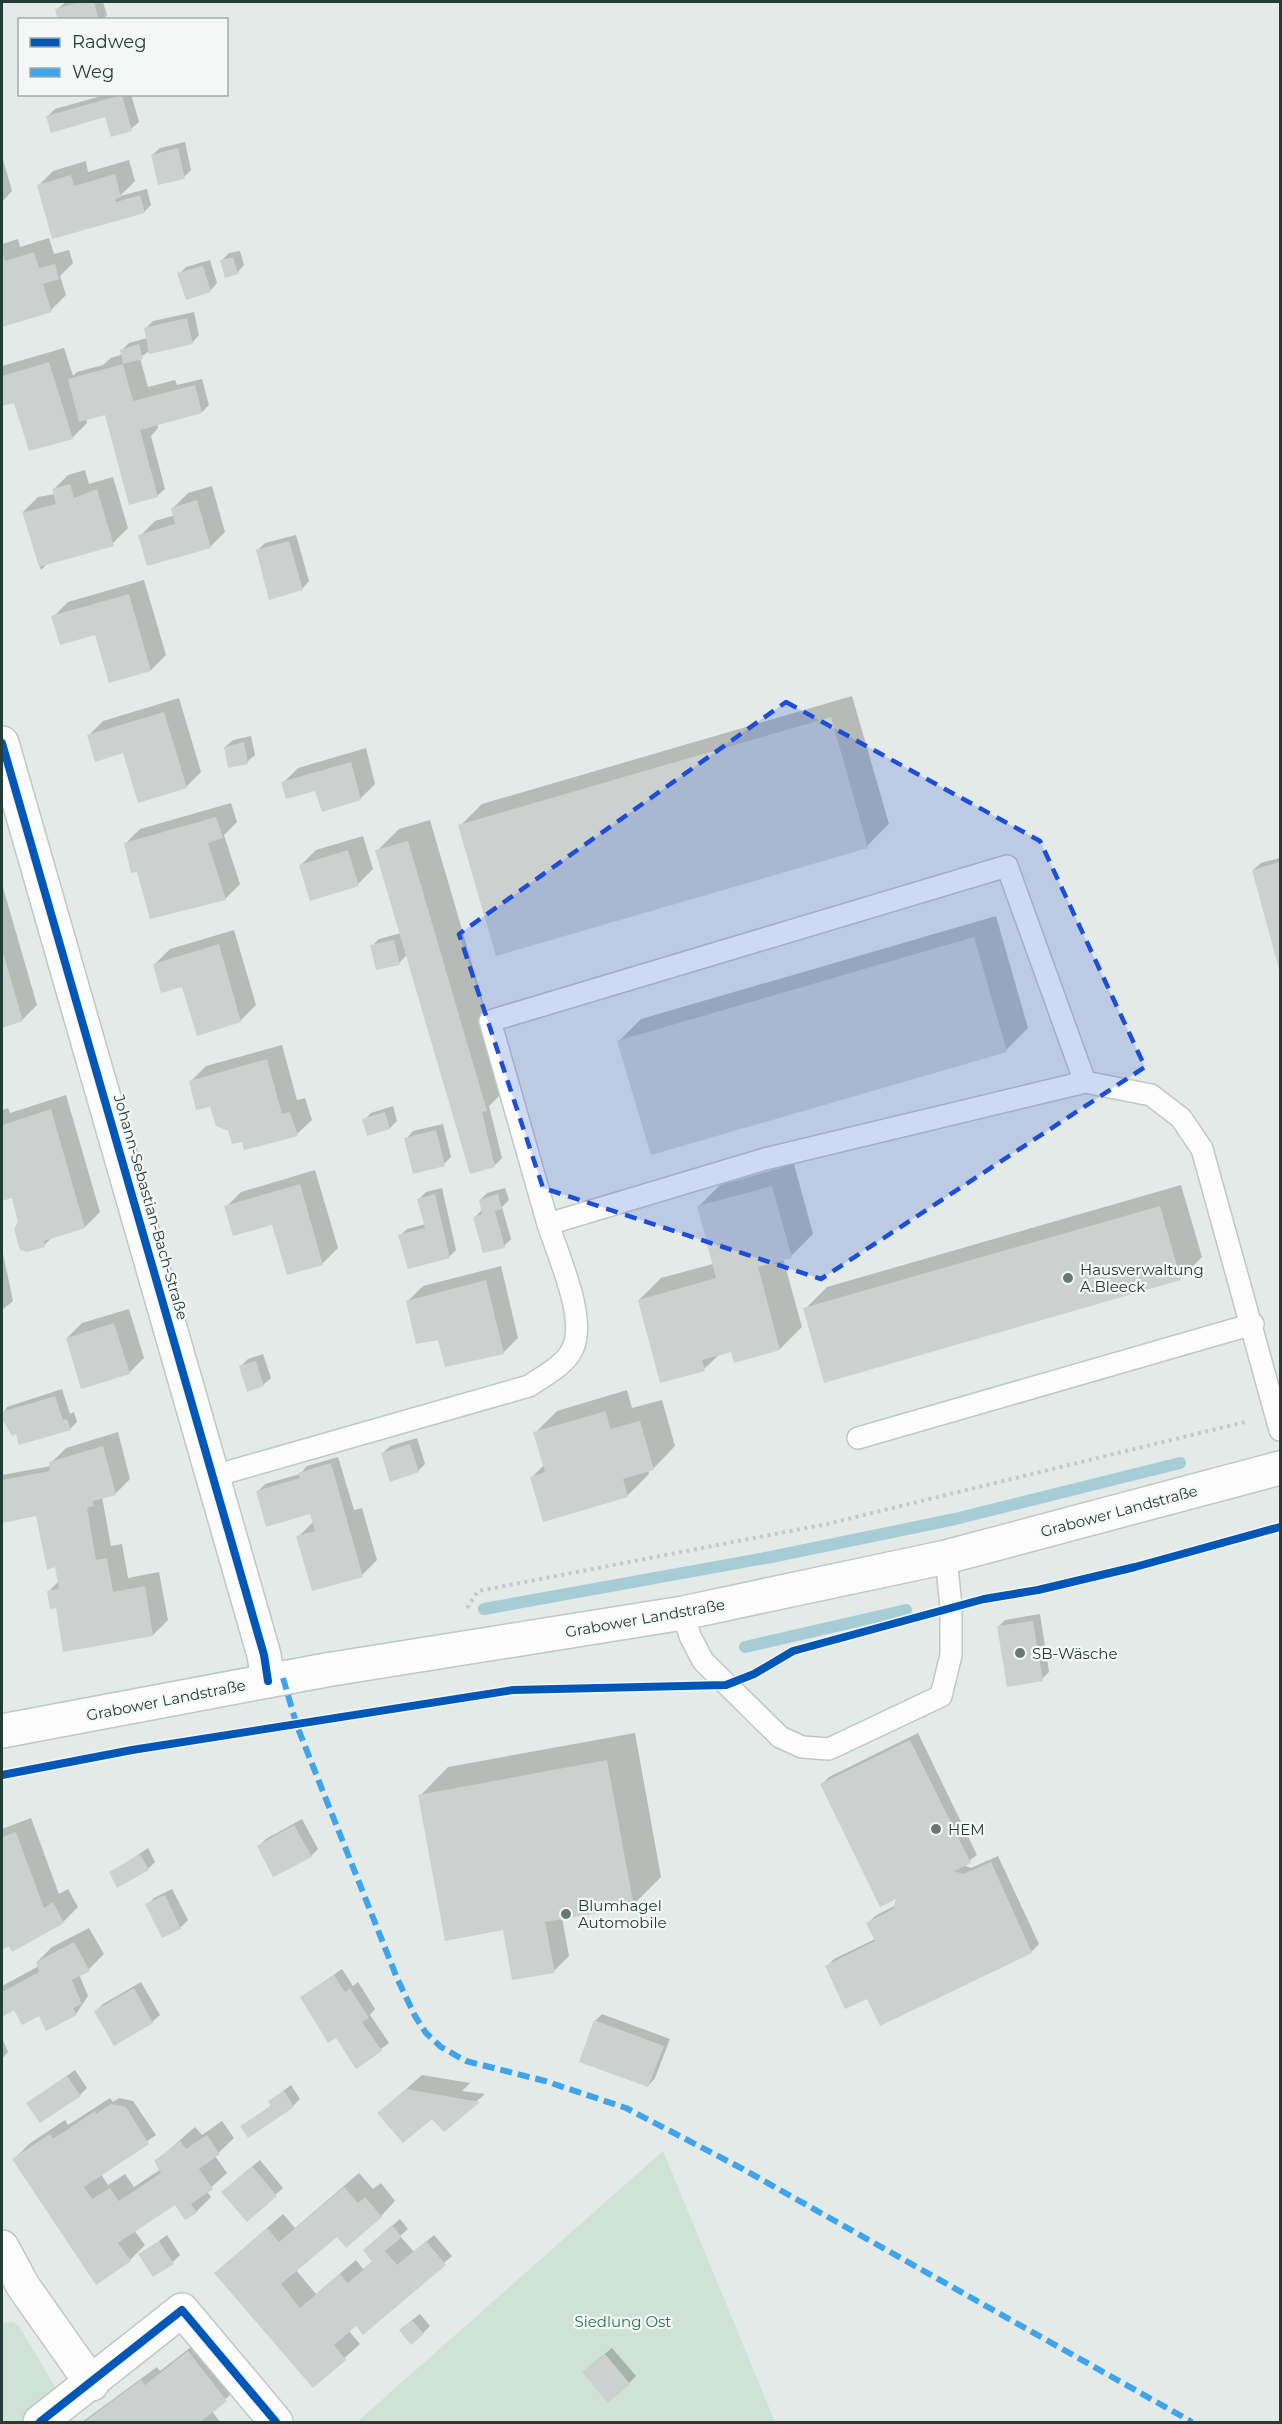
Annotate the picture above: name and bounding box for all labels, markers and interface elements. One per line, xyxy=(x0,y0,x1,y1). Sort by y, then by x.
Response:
legend xyxy=(18,18,228,96)
text: Radweg xyxy=(72,31,147,53)
text: Weg xyxy=(72,61,114,83)
street label: Johann-Sebastian-Bach-Straße xyxy=(109,1091,192,1322)
place label: Hausverwaltung A.Bleeck xyxy=(1080,1260,1204,1296)
marker: Hausverwaltung A.Bleeck xyxy=(1061,1271,1075,1285)
street label: Grabower Landstraße xyxy=(1038,1481,1200,1541)
street label: Grabower Landstraße xyxy=(564,1595,726,1641)
place label: SB-Wäsche xyxy=(1032,1644,1117,1663)
marker: SB-Wäsche xyxy=(1013,1646,1027,1660)
street label: Grabower Landstraße xyxy=(85,1675,247,1725)
place label: HEM xyxy=(948,1820,985,1839)
marker: HEM xyxy=(929,1822,943,1836)
place label: Blumhagel Automobile xyxy=(578,1896,667,1932)
marker: Blumhagel Automobile xyxy=(559,1907,573,1921)
park label: Siedlung Ost xyxy=(575,2312,671,2331)

